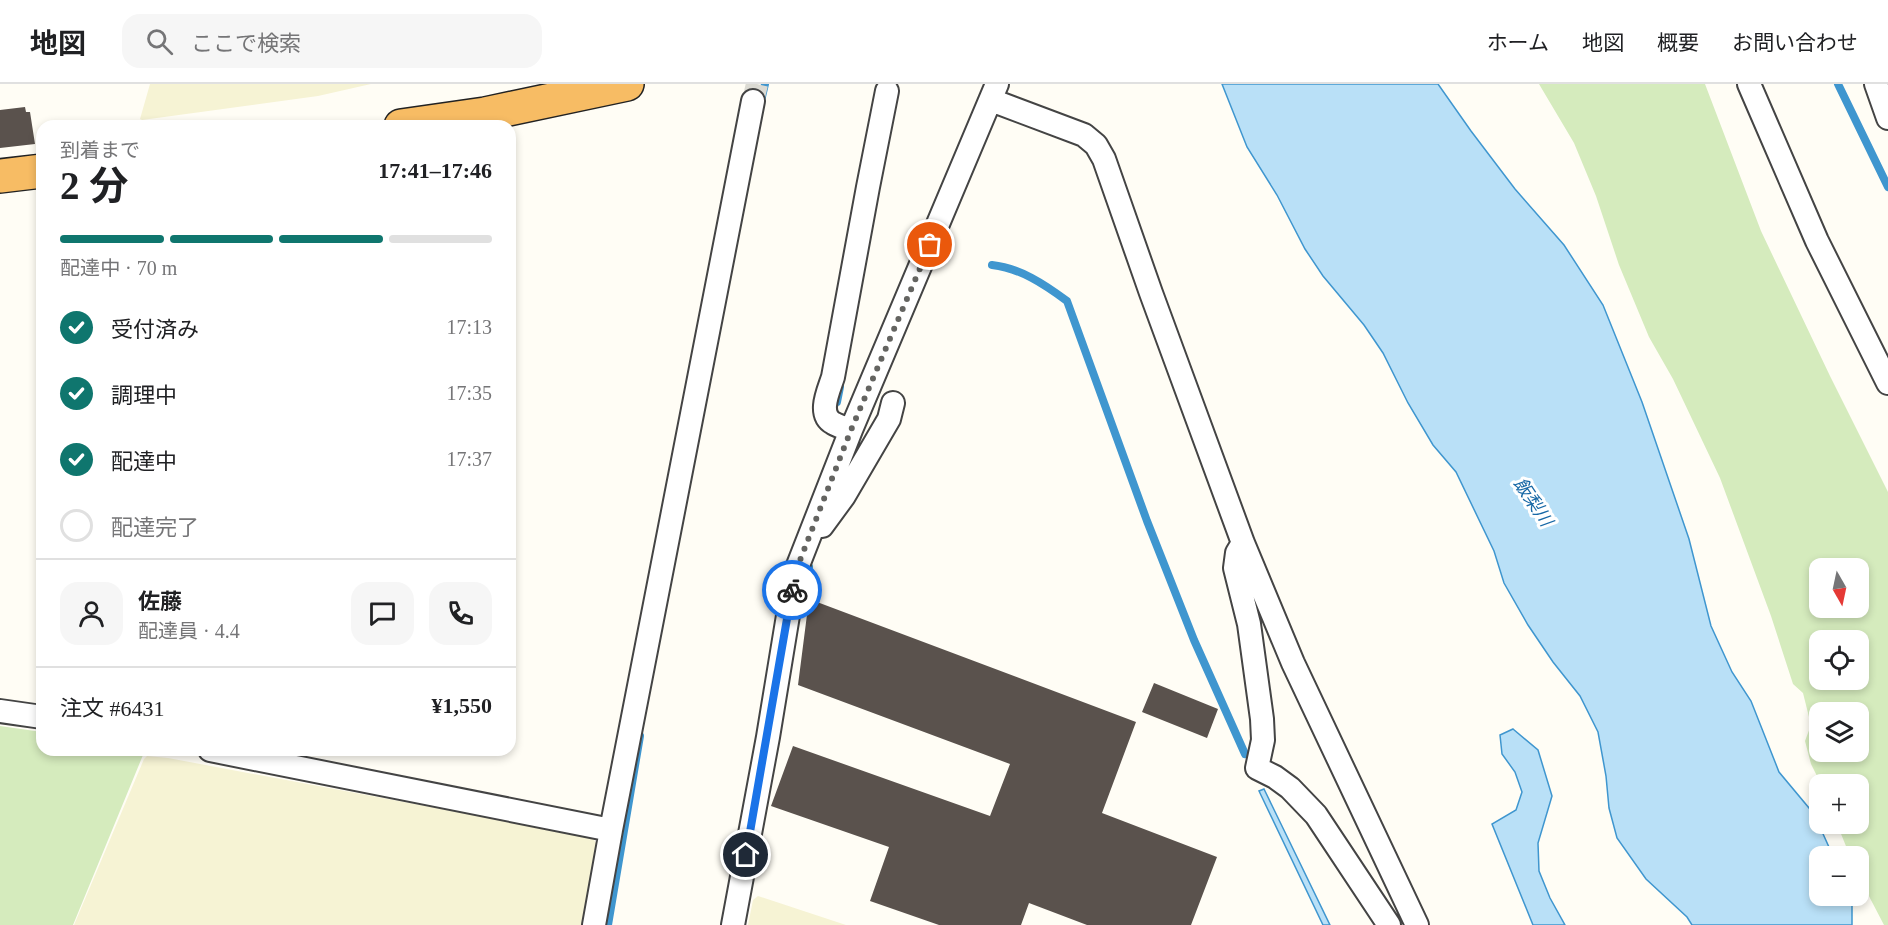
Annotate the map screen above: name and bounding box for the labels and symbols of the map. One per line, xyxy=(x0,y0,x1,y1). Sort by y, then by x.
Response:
pin xyxy=(904,219,955,270)
water label: 飯梨川 xyxy=(1510,474,1558,532)
north arrow xyxy=(1809,558,1869,618)
courier xyxy=(762,560,822,620)
pin xyxy=(720,829,771,880)

